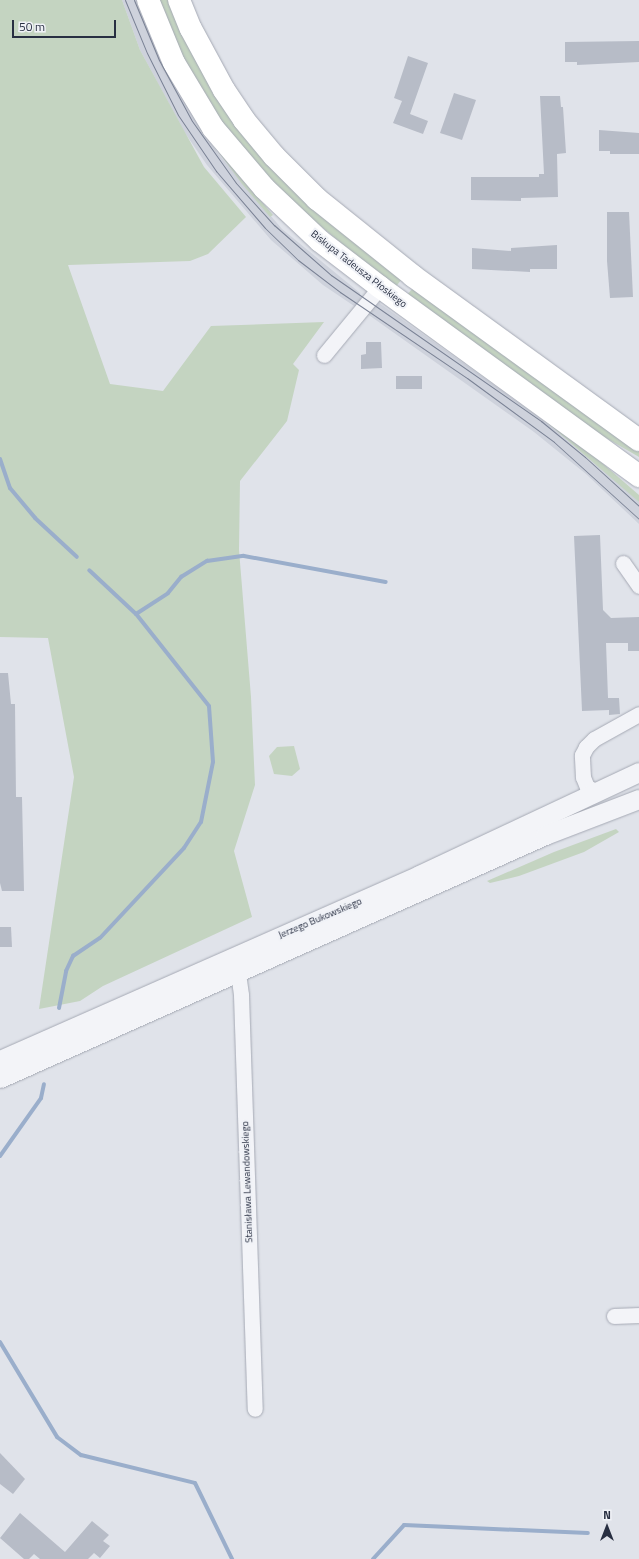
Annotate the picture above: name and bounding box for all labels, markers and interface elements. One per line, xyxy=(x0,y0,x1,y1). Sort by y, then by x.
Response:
scale bar xyxy=(14,12,118,38)
text: 50 m xyxy=(19,17,45,36)
street label: Biskupa Tadeusza Płoskiego xyxy=(309,228,409,310)
street label: Jerzego Bukowskiego xyxy=(276,895,364,941)
street label: Stanisława Lewandowskiego xyxy=(239,1121,255,1243)
north arrow xyxy=(587,1507,627,1547)
text: N xyxy=(603,1507,611,1523)

